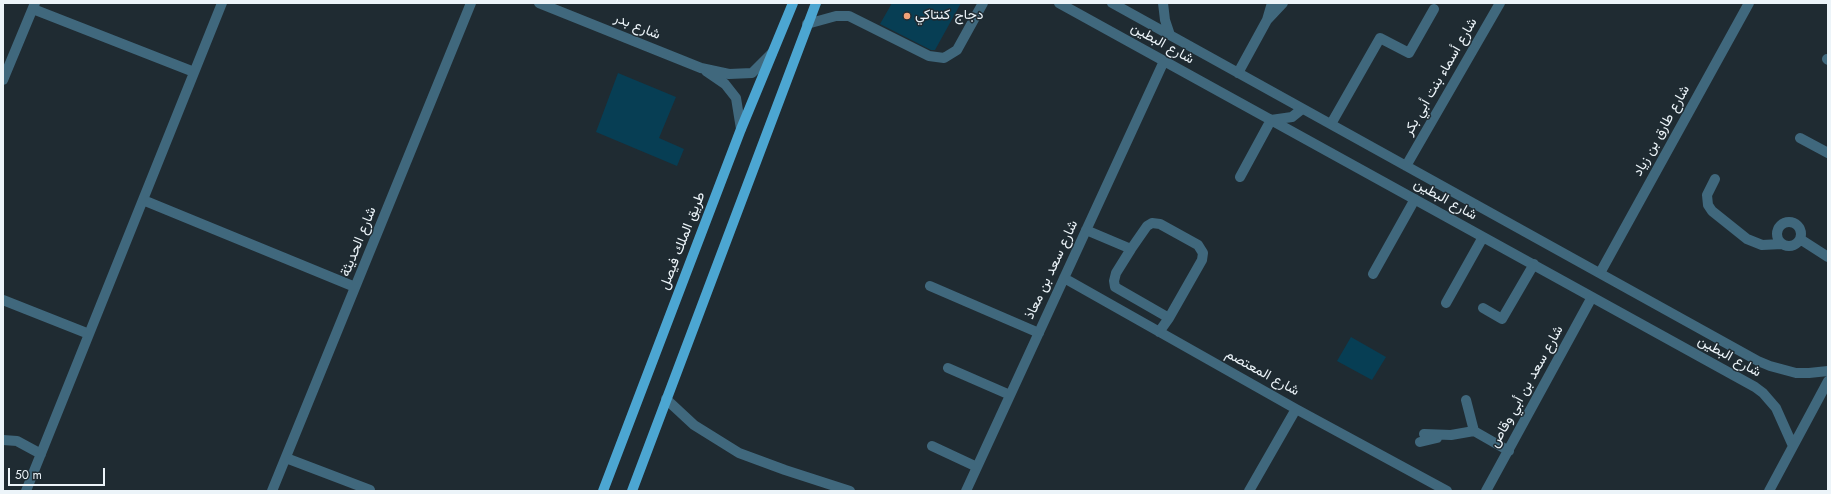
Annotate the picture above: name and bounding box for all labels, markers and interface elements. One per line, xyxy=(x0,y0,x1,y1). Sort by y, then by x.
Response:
place label: دجاج كنتاكي xyxy=(915,8,984,24)
street label: شارع بدر xyxy=(611,10,663,44)
marker: دجاج كنتاكي xyxy=(902,11,912,21)
street label: شارع أسماء بنت أبي بكر xyxy=(1401,15,1481,139)
street label: شارع البطين xyxy=(1127,20,1197,68)
street label: شارع طارق بن زياد xyxy=(1630,83,1694,179)
street label: شارع البطين xyxy=(1410,176,1480,224)
street label: طريق الملك فيصل xyxy=(657,190,709,292)
street label: شارع الحديثة xyxy=(337,205,381,279)
street label: شارع سعد بن معاذ xyxy=(1022,218,1082,322)
street label: شارع سعد بن أبي وقاص xyxy=(1486,323,1568,451)
street label: شارع البطين xyxy=(1694,333,1764,381)
street label: شارع المعتصم xyxy=(1222,346,1302,400)
scale bar xyxy=(10,460,107,486)
text: 50 m xyxy=(15,466,42,484)

